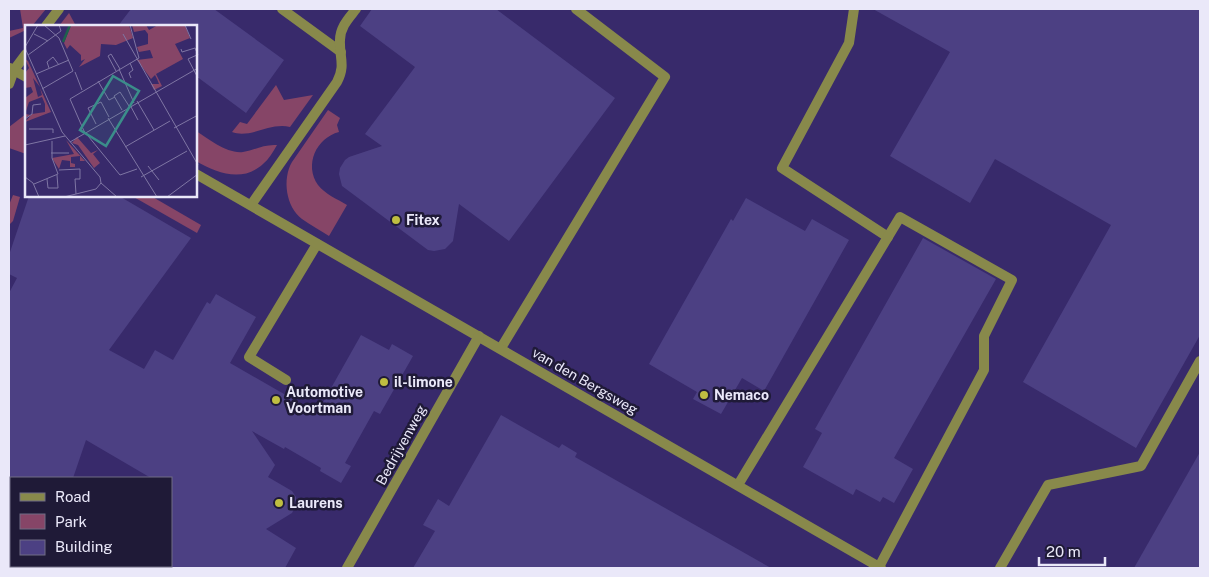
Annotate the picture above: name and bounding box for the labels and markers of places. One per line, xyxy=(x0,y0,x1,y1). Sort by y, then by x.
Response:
place label: Fitex xyxy=(406,212,440,228)
marker: Fitex xyxy=(390,214,402,226)
place label: il-limone xyxy=(394,374,453,390)
marker: il-limone xyxy=(378,376,390,388)
place label: Automotive Voortman xyxy=(286,384,363,416)
place label: Nemaco xyxy=(714,387,769,403)
marker: Nemaco xyxy=(698,389,710,401)
marker: Automotive Voortman xyxy=(270,394,282,406)
place label: Laurens xyxy=(289,495,343,511)
marker: Laurens xyxy=(273,497,285,509)

